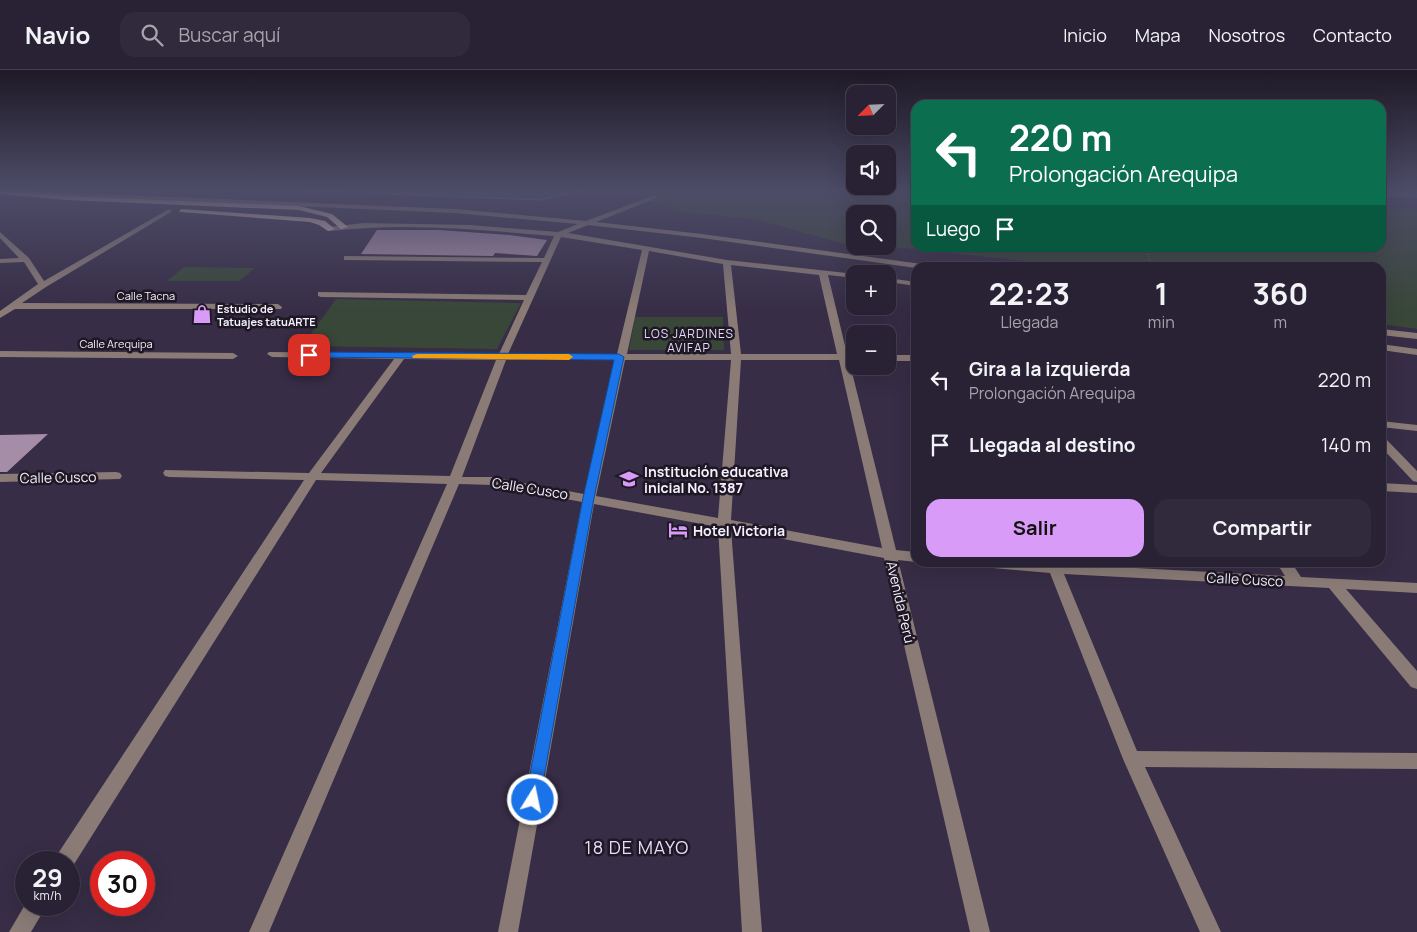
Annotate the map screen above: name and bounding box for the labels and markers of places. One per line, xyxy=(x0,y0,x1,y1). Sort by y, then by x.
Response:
place label: Estudio de Tatuajes tatuARTE xyxy=(217,301,316,329)
shop icon: Estudio de Tatuajes tatuARTE xyxy=(191,303,213,325)
pin xyxy=(288,334,330,376)
place label: Institución educativa inicial No. 1387 xyxy=(644,462,788,497)
school or university icon: Institución educativa inicial No. 1387 xyxy=(618,468,640,490)
hotel icon: Hotel Victoria xyxy=(667,519,689,541)
place label: Hotel Victoria xyxy=(693,521,785,540)

